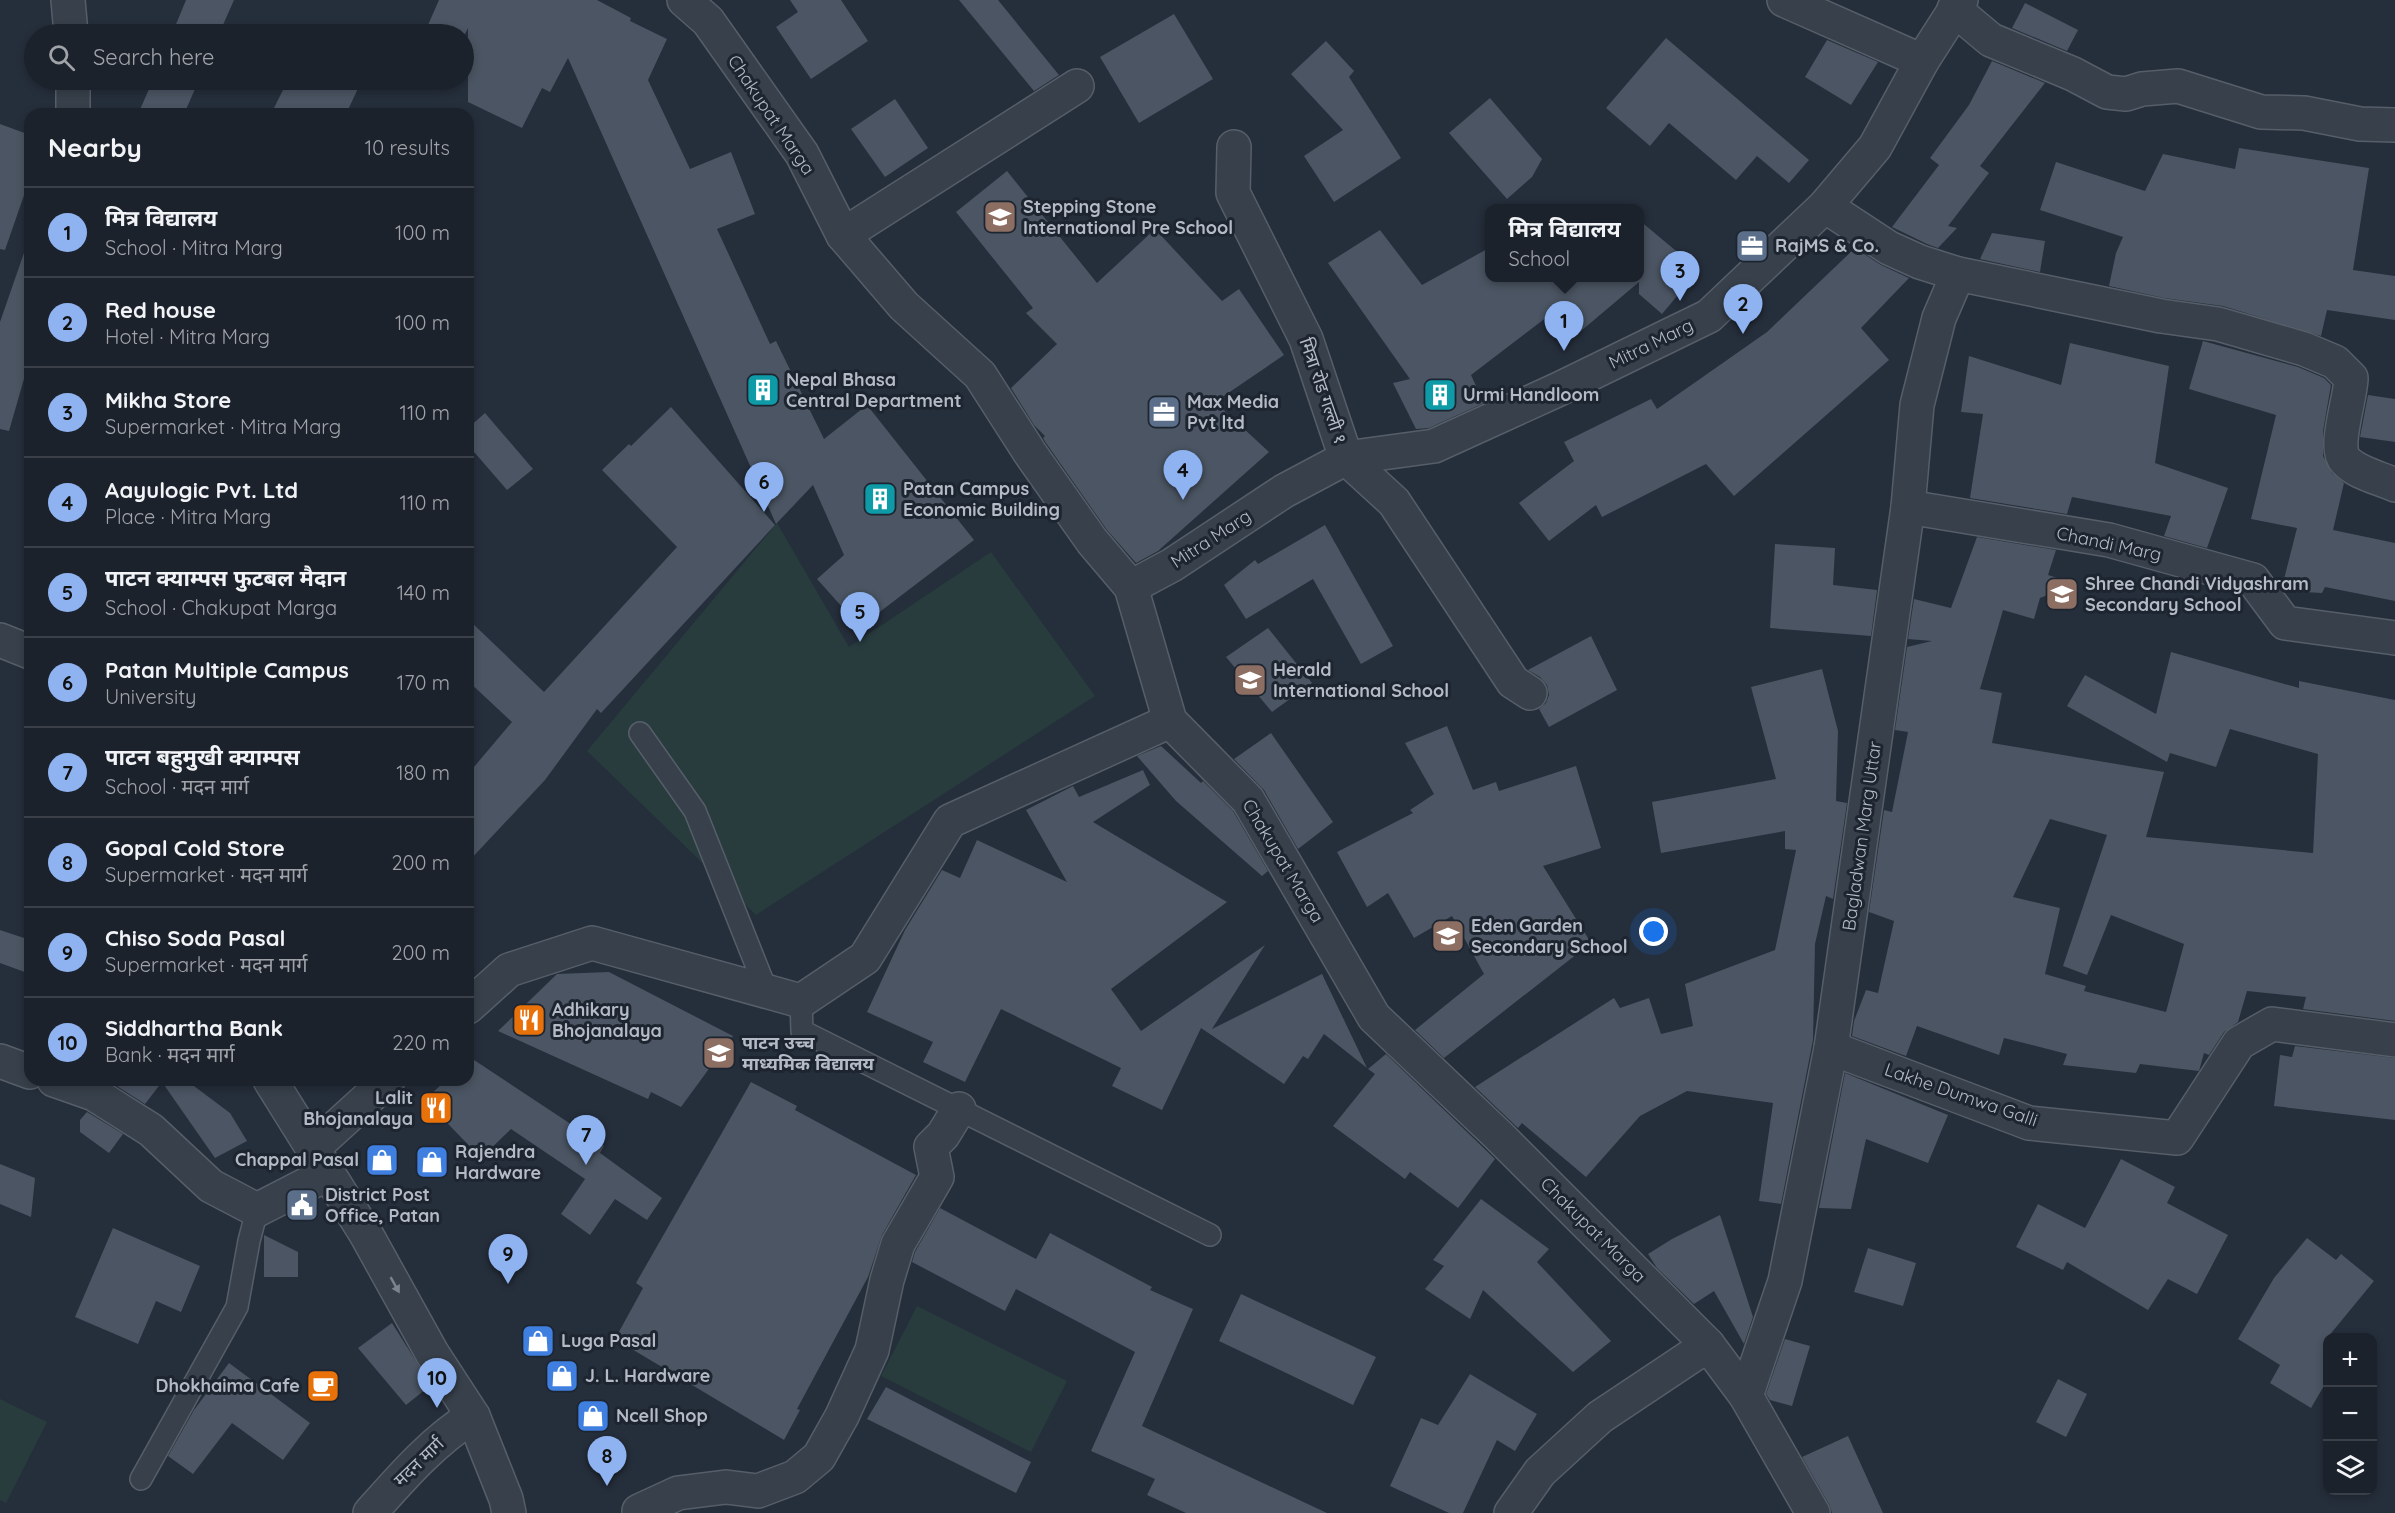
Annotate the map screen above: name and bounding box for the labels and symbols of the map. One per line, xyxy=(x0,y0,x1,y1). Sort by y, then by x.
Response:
street label: Chakupat Marga xyxy=(723,50,820,179)
place label: Stepping Stone International Pre School xyxy=(1023,195,1233,239)
school or university icon: Stepping Stone International Pre School xyxy=(982,199,1018,235)
office icon: RajMS & Co. xyxy=(1734,228,1770,264)
place label: RajMS & Co. xyxy=(1775,234,1879,257)
pin: 3 xyxy=(1660,252,1700,301)
pin: 2 xyxy=(1724,284,1762,334)
pin: 1 xyxy=(1544,302,1584,351)
street label: Mitra Marg xyxy=(1605,313,1697,374)
street label: मित्रा रोड गल्ली १ xyxy=(1295,335,1352,447)
place label: Nepal Bhasa Central Department xyxy=(786,368,962,412)
building icon: Nepal Bhasa Central Department xyxy=(745,372,781,408)
building icon: Urmi Handloom xyxy=(1422,377,1458,413)
place label: Urmi Handloom xyxy=(1463,383,1599,406)
place label: Max Media Pvt ltd xyxy=(1187,390,1279,434)
office icon: Max Media Pvt ltd xyxy=(1146,394,1182,430)
pin: 4 xyxy=(1164,450,1202,500)
pin: 6 xyxy=(744,462,783,512)
place label: Patan Campus Economic Building xyxy=(903,477,1060,521)
building icon: Patan Campus Economic Building xyxy=(862,481,898,517)
street label: Mitra Marg xyxy=(1166,504,1255,573)
street label: Chandi Marg xyxy=(2055,521,2164,566)
place label: Shree Chandi Vidyashram Secondary School xyxy=(2085,572,2309,616)
school or university icon: Shree Chandi Vidyashram Secondary School xyxy=(2044,576,2080,612)
pin: 5 xyxy=(840,592,880,642)
place label: Herald International School xyxy=(1273,658,1449,702)
school or university icon: Herald International School xyxy=(1232,662,1268,698)
street label: Bagladwan Marg Uttar xyxy=(1837,740,1886,932)
street label: Chakupat Marga xyxy=(1238,795,1329,927)
place label: Eden Garden Secondary School xyxy=(1471,914,1628,958)
your location xyxy=(1639,917,1668,946)
school or university icon: Eden Garden Secondary School xyxy=(1430,918,1466,954)
place label: Adhikary Bhojanalaya xyxy=(552,998,662,1042)
restaurant icon: Adhikary Bhojanalaya xyxy=(511,1002,547,1038)
place label: पाटन उच्च माध्यमिक विद्यालय xyxy=(742,1031,874,1075)
school or university icon: पाटन उच्च माध्यमिक विद्यालय xyxy=(701,1035,737,1071)
street label: Lakhe Dumwa Galli xyxy=(1882,1058,2041,1131)
place label: Lalit Bhojanalaya xyxy=(303,1086,413,1130)
restaurant icon: Lalit Bhojanalaya xyxy=(418,1090,454,1126)
pin: 7 xyxy=(566,1116,606,1165)
place label: Rajendra Hardware xyxy=(455,1140,541,1184)
shop icon: Chappal Pasal xyxy=(364,1142,400,1178)
shop icon: Rajendra Hardware xyxy=(414,1144,450,1180)
place label: Chappal Pasal xyxy=(235,1148,359,1171)
street label: Chakupat Marga xyxy=(1536,1172,1651,1287)
place label: District Post Office, Patan xyxy=(325,1183,440,1227)
public building icon: District Post Office, Patan xyxy=(284,1187,320,1223)
pin: 9 xyxy=(488,1234,528,1284)
one-way arrow xyxy=(390,1277,400,1294)
shop icon: Luga Pasal xyxy=(520,1323,556,1359)
place label: Luga Pasal xyxy=(561,1329,656,1352)
pin: 10 xyxy=(418,1358,456,1408)
shop icon: J. L. Hardware xyxy=(544,1358,580,1394)
place label: J. L. Hardware xyxy=(585,1364,710,1387)
cafe icon: Dhokhaima Cafe xyxy=(305,1368,341,1404)
place label: Dhokhaima Cafe xyxy=(156,1374,300,1397)
shop icon: Ncell Shop xyxy=(575,1398,611,1434)
place label: Ncell Shop xyxy=(616,1404,708,1427)
street label: मदन मार्ग xyxy=(389,1432,449,1491)
pin: 8 xyxy=(588,1436,626,1486)

